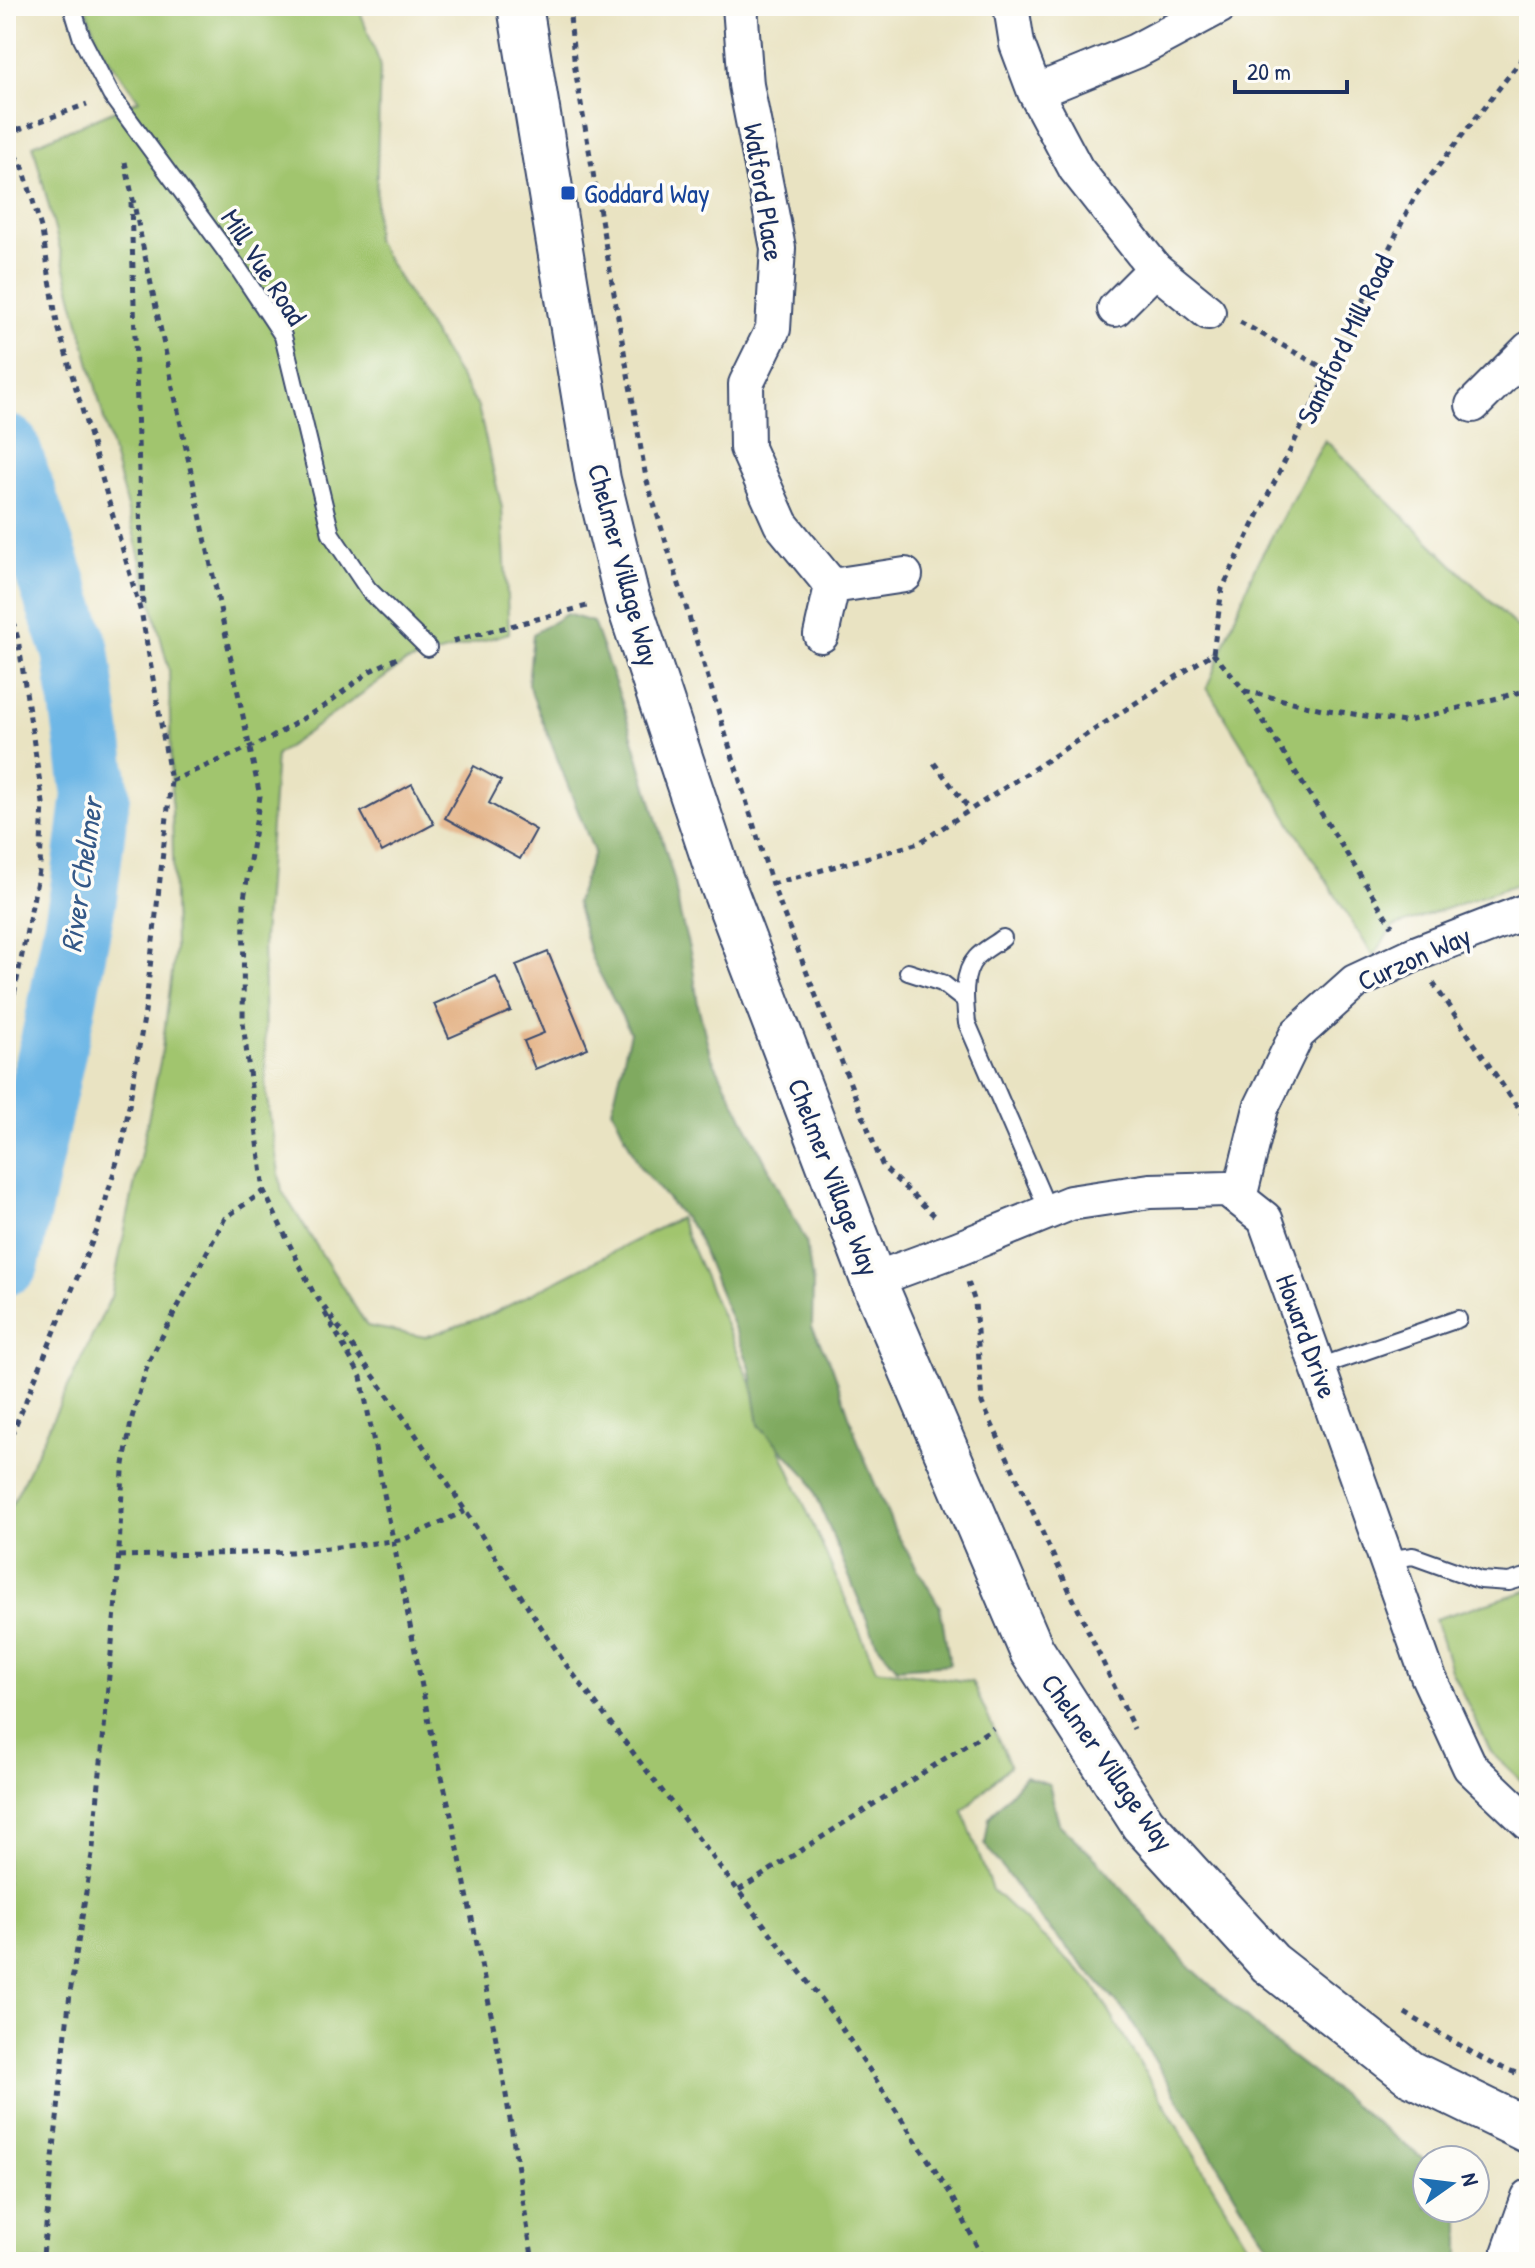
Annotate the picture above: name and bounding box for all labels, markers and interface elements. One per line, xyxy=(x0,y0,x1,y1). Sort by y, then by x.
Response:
scale bar xyxy=(1235,44,1347,94)
text: 20 m xyxy=(1247,55,1291,87)
street label: Walford Place xyxy=(734,120,794,264)
place label: Goddard Way xyxy=(584,174,710,212)
marker: Goddard Way xyxy=(559,184,577,202)
street label: Mill Vue Road xyxy=(212,201,316,333)
street label: Sandford Mill Road xyxy=(1288,248,1402,430)
street label: Chelmer Village Way xyxy=(579,459,669,671)
water label: River Chelmer xyxy=(50,792,112,955)
street label: Curzon Way xyxy=(1352,916,1477,1000)
street label: Chelmer Village Way xyxy=(779,1073,889,1281)
street label: Howard Drive xyxy=(1267,1269,1347,1403)
street label: Chelmer Village Way xyxy=(1033,1666,1183,1858)
north arrow xyxy=(1411,2144,1491,2224)
text: N xyxy=(1454,2170,1486,2189)

